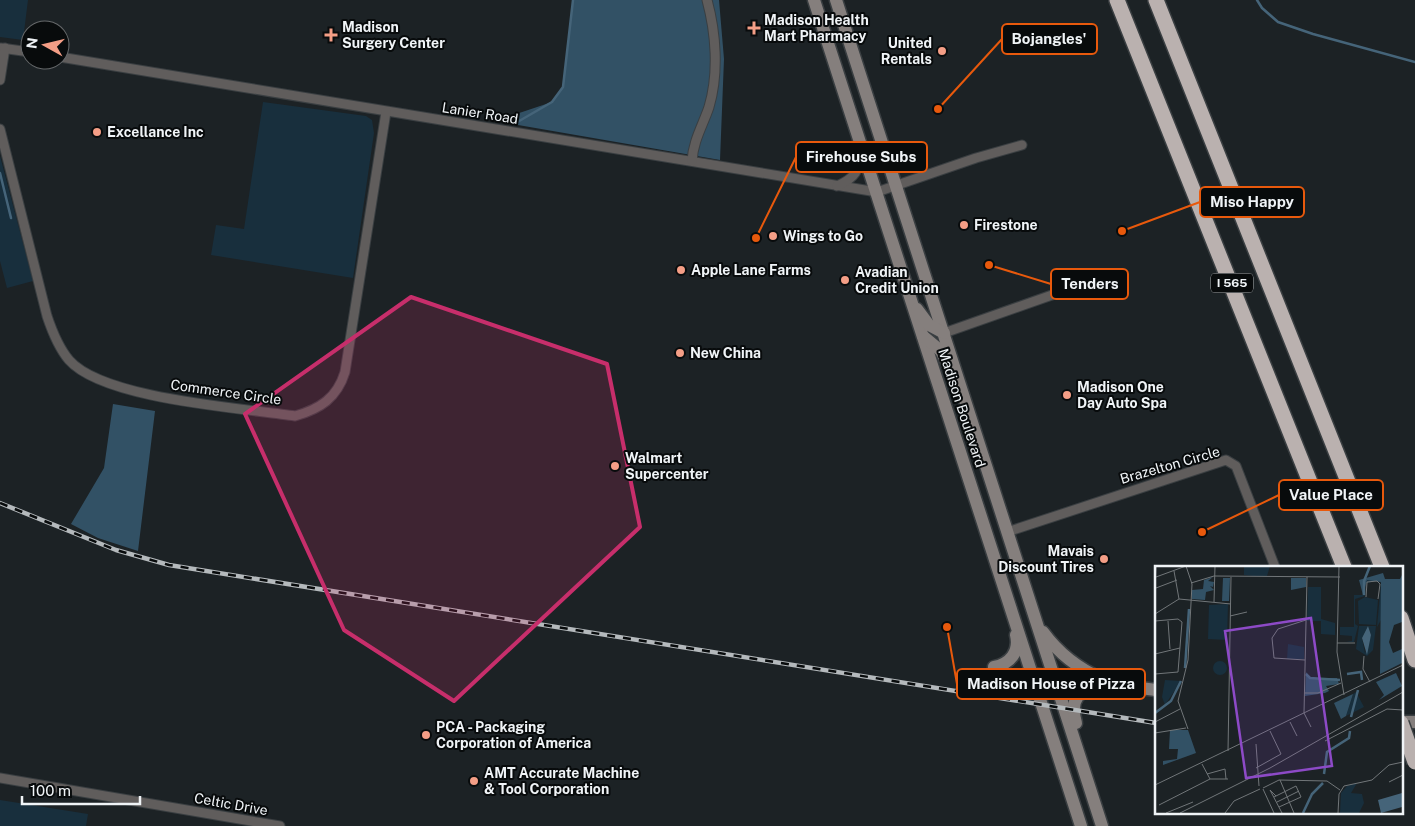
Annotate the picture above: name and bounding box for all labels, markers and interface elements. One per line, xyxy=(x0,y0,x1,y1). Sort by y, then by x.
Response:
place label: Madison Health Mart Pharmacy xyxy=(764,12,869,44)
place label: Madison Surgery Center xyxy=(342,19,445,51)
north arrow xyxy=(20,20,70,70)
marker: Madison Health Mart Pharmacy xyxy=(748,22,760,34)
callout: Bojangles' xyxy=(1002,24,1097,54)
marker: Madison Surgery Center xyxy=(324,28,338,42)
text: Bojangles' xyxy=(1011,30,1087,47)
place label: United Rentals xyxy=(881,35,932,67)
text: N xyxy=(23,37,41,50)
marker: United Rentals xyxy=(936,45,948,57)
street label: Lanier Road xyxy=(441,99,519,127)
place label: Excellance Inc xyxy=(107,124,204,140)
marker: Excellance Inc xyxy=(91,126,103,138)
callout: Firehouse Subs xyxy=(796,142,927,172)
text: Firehouse Subs xyxy=(806,148,916,165)
callout: Miso Happy xyxy=(1200,187,1304,217)
text: Miso Happy xyxy=(1210,193,1295,210)
place label: Firestone xyxy=(974,217,1038,233)
marker: Firestone xyxy=(958,219,970,231)
place label: Wings to Go xyxy=(783,228,863,244)
marker: Wings to Go xyxy=(767,230,779,242)
place label: Apple Lane Farms xyxy=(691,262,811,278)
marker: Apple Lane Farms xyxy=(675,264,687,276)
place label: Avadian Credit Union xyxy=(855,264,939,296)
callout: Tenders xyxy=(1051,269,1128,299)
marker: Avadian Credit Union xyxy=(839,274,851,286)
road number: I 565 xyxy=(1211,274,1253,292)
text: Tenders xyxy=(1061,275,1119,292)
place label: New China xyxy=(690,345,761,361)
marker: New China xyxy=(674,347,686,359)
street label: Madison Boulevard xyxy=(935,347,989,469)
street label: Commerce Circle xyxy=(170,376,283,408)
place label: Madison One Day Auto Spa xyxy=(1077,379,1167,411)
marker: Madison One Day Auto Spa xyxy=(1061,389,1073,401)
street label: Brazelton Circle xyxy=(1118,443,1222,487)
place label: Walmart Supercenter xyxy=(625,450,709,482)
marker: Walmart Supercenter xyxy=(609,460,621,472)
callout: Value Place xyxy=(1279,480,1383,510)
text: Value Place xyxy=(1289,486,1373,503)
place label: Mavais Discount Tires xyxy=(998,543,1094,575)
marker: Mavais Discount Tires xyxy=(1098,553,1110,565)
inset map xyxy=(1155,566,1402,814)
callout: Madison House of Pizza xyxy=(957,669,1145,699)
text: Madison House of Pizza xyxy=(967,675,1135,692)
place label: PCA - Packaging Corporation of America xyxy=(436,719,591,751)
marker: PCA - Packaging Corporation of America xyxy=(420,729,432,741)
place label: AMT Accurate Machine & Tool Corporation xyxy=(484,765,639,797)
scale bar xyxy=(22,774,140,806)
marker: AMT Accurate Machine & Tool Corporation xyxy=(468,775,480,787)
text: 100 m xyxy=(30,782,71,799)
street label: Celtic Drive xyxy=(193,790,269,818)

